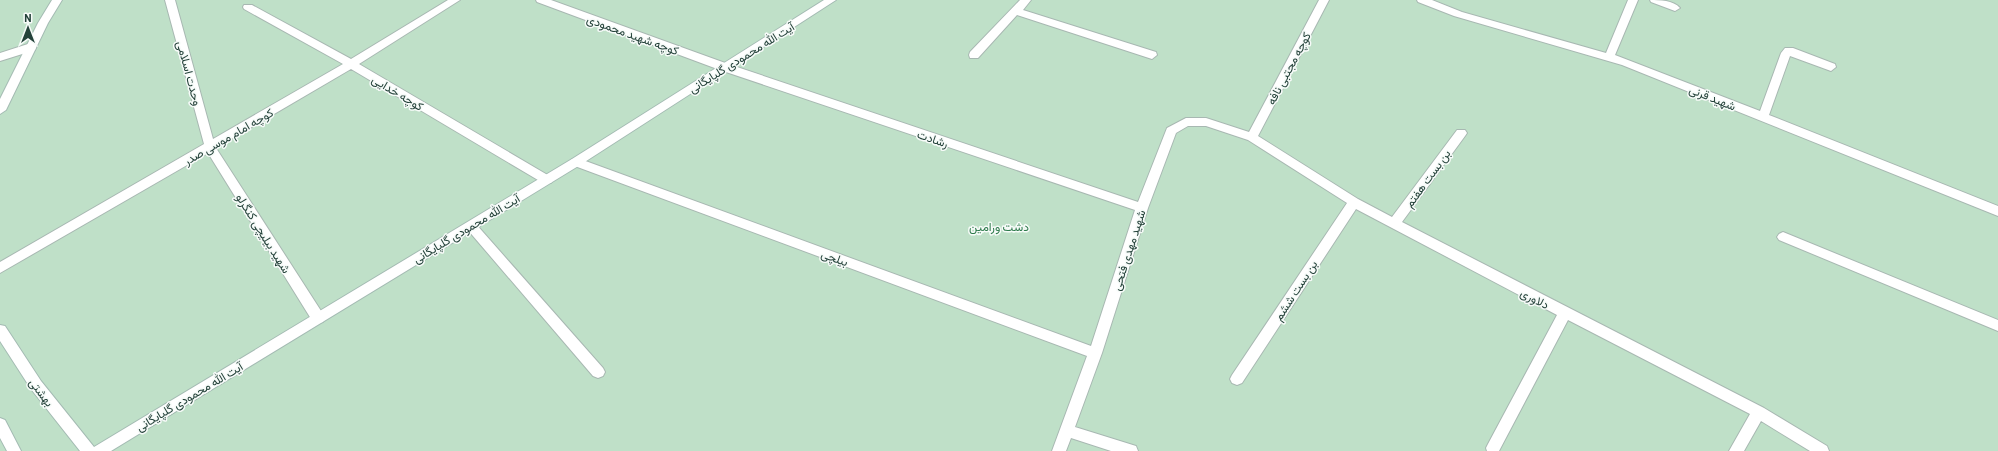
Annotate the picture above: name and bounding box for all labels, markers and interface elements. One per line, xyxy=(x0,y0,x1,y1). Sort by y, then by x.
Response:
north arrow xyxy=(8,8,48,48)
text: N xyxy=(24,11,32,24)
street label: کوچه شهید محمودی xyxy=(584,11,681,59)
street label: آیت الله محمودی گلپایگانی xyxy=(686,18,798,97)
street label: کوچه مجتبی نافه xyxy=(1263,29,1315,108)
street label: وحدت اسلامی xyxy=(173,39,205,107)
street label: کوچه خدایی xyxy=(369,71,426,115)
street label: شهید قرنی xyxy=(1687,81,1738,115)
street label: کوچه امام موسی صدر xyxy=(180,105,276,170)
street label: رشادت xyxy=(915,126,950,152)
street label: بن بست هفتم xyxy=(1401,146,1454,211)
street label: آیت الله محمودی گلپایگانی xyxy=(410,190,524,267)
street label: شهید بیلیچی کنگرلو xyxy=(232,191,294,276)
street label: شهید مهدی فتحی xyxy=(1108,208,1150,293)
park label: دشت ورامین xyxy=(969,219,1029,235)
street label: بیلچی xyxy=(819,246,850,270)
street label: بن بست ششم xyxy=(1270,257,1321,324)
street label: دلاوری xyxy=(1517,285,1552,313)
street label: آیت الله محمودی گلپایگانی xyxy=(133,358,247,435)
street label: بهشتی xyxy=(25,375,57,410)

